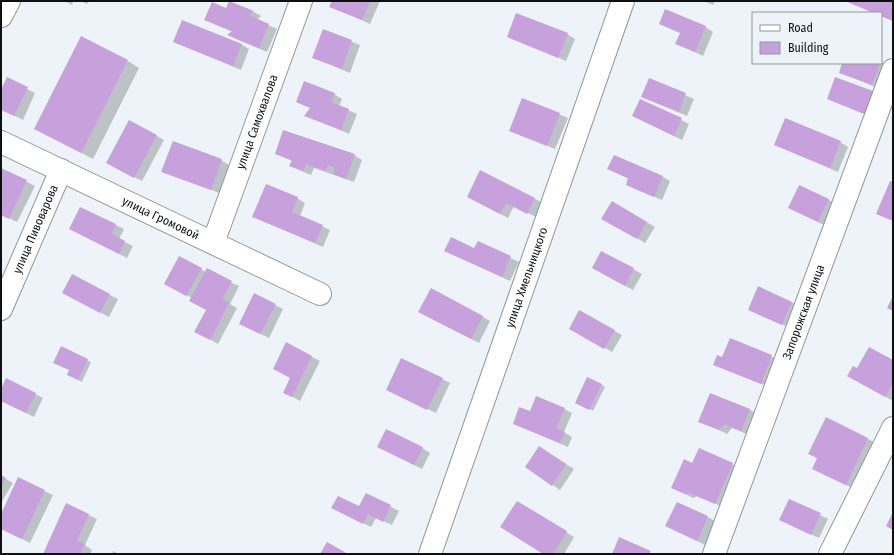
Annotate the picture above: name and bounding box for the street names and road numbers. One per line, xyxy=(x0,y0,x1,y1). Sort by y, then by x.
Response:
street label: улица Самохвалова xyxy=(233,72,281,171)
street label: улица Пивоварова xyxy=(10,183,61,276)
street label: улица Громовой xyxy=(120,194,202,242)
street label: улица Хмельницкого xyxy=(503,225,551,329)
street label: Запорожская улица xyxy=(780,263,827,361)

